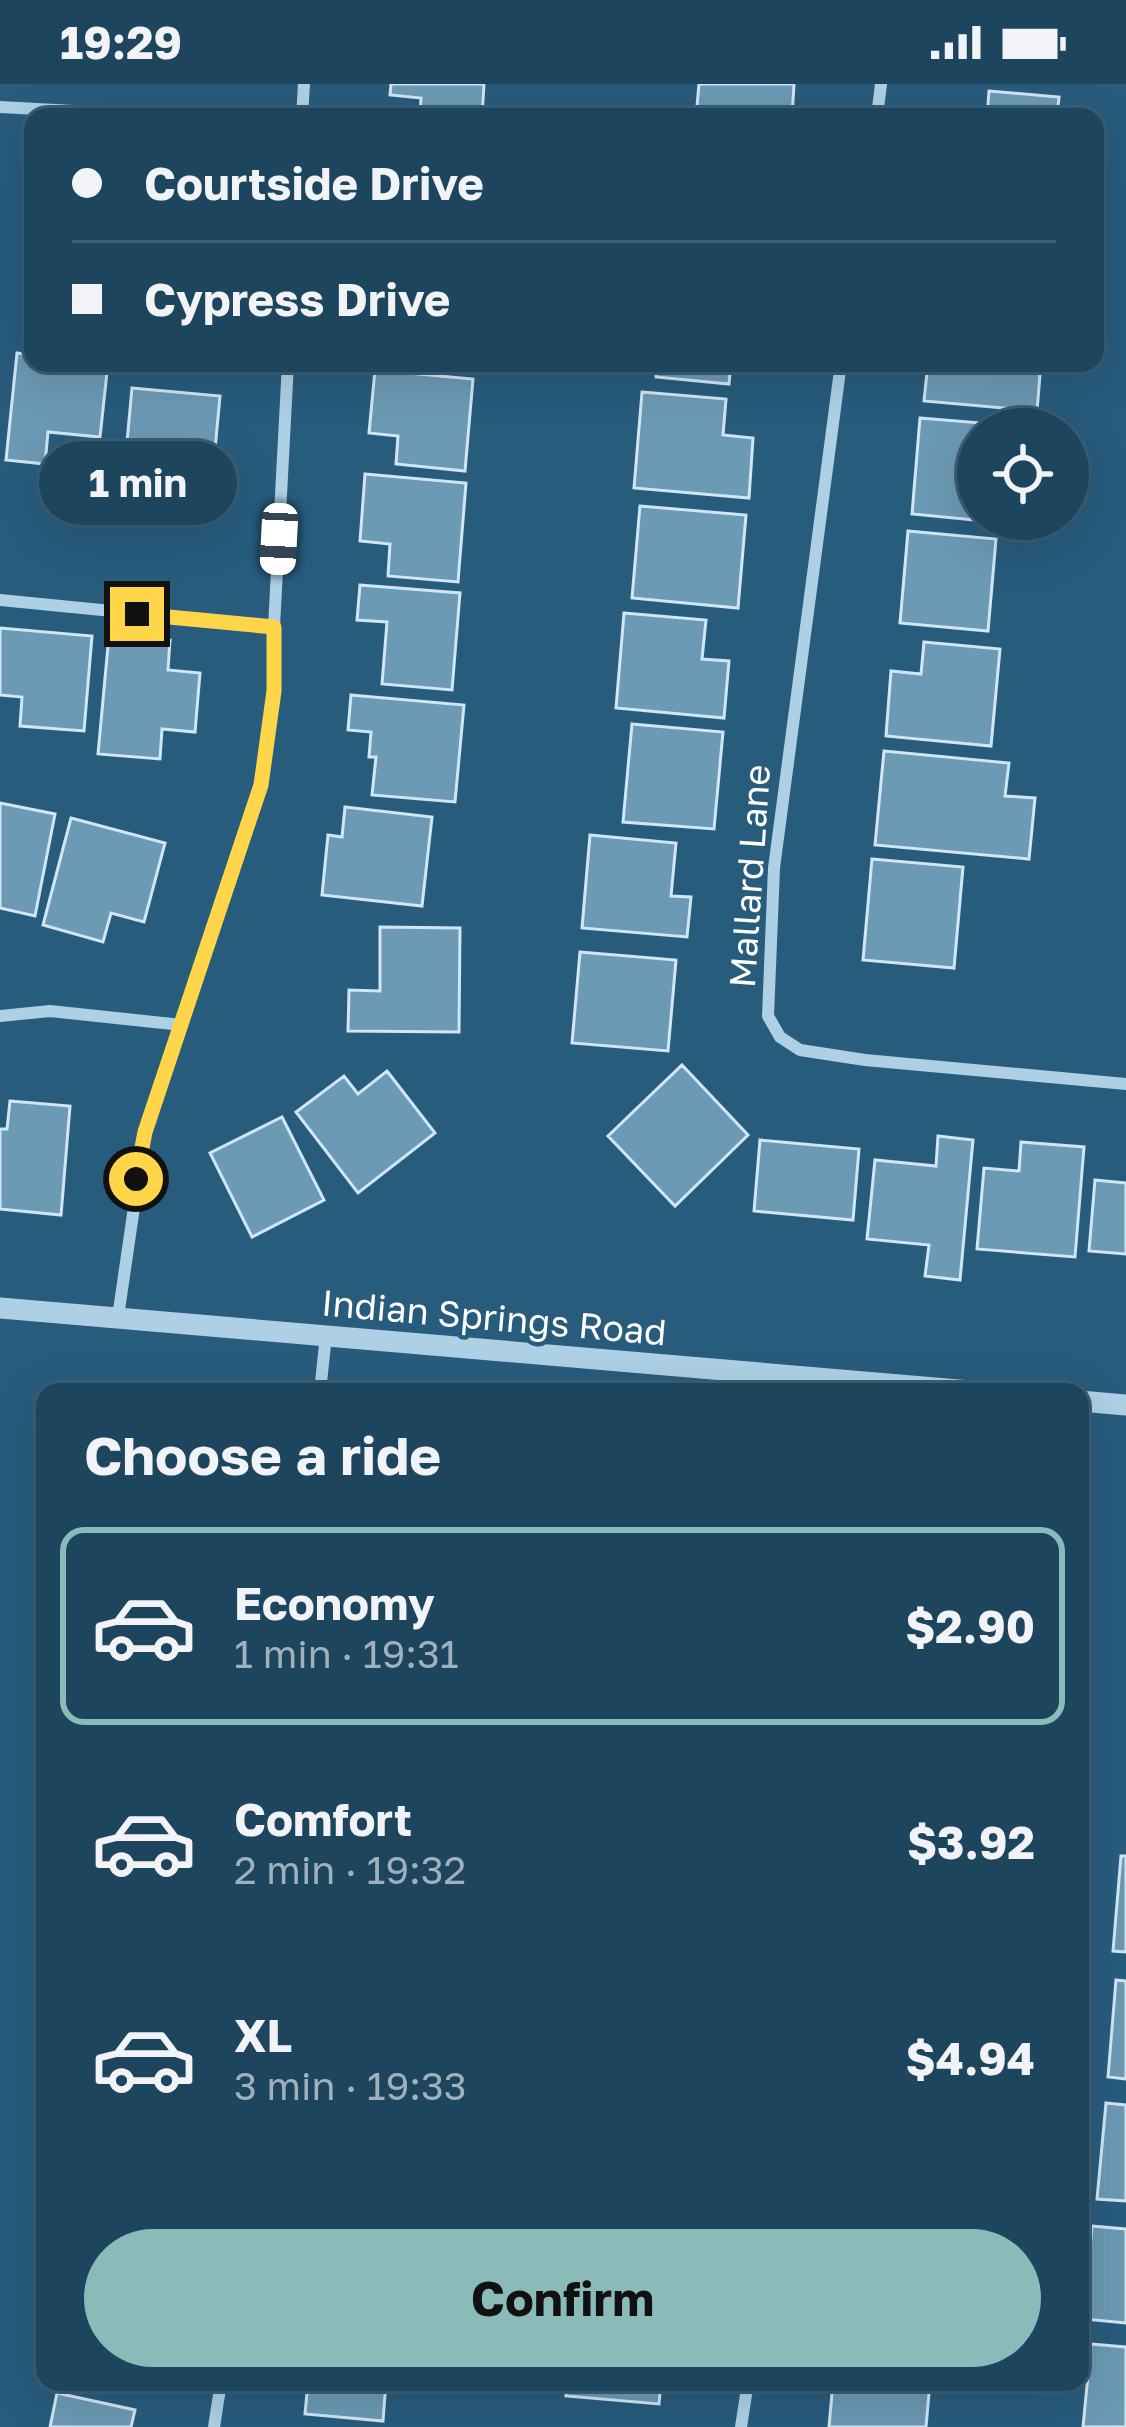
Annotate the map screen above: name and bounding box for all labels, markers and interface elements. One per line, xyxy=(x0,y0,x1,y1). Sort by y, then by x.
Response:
text: 19:29 xyxy=(60,15,182,69)
text: Courtside Drive xyxy=(144,156,484,210)
text: Cypress Drive xyxy=(144,272,450,326)
map controls xyxy=(957,408,1089,540)
button: locate xyxy=(957,408,1089,540)
callout: 1 min xyxy=(38,440,236,524)
text: 1 min xyxy=(89,459,187,506)
car xyxy=(259,502,299,576)
route end xyxy=(110,587,164,641)
street label: Mallard Lane xyxy=(720,763,778,989)
route start xyxy=(109,1152,163,1206)
street label: Indian Springs Road xyxy=(320,1280,668,1354)
text: Choose a ride xyxy=(84,1422,441,1487)
icon: car xyxy=(90,1572,198,1680)
text: Economy xyxy=(234,1576,435,1630)
text: $2.90 xyxy=(905,1599,1035,1653)
text: 1 min · 19:31 xyxy=(234,1630,459,1677)
icon: car xyxy=(90,1788,198,1896)
text: Comfort xyxy=(234,1792,412,1846)
text: $3.92 xyxy=(907,1815,1035,1869)
text: 2 min · 19:32 xyxy=(234,1846,466,1893)
icon: car xyxy=(90,2004,198,2112)
text: XL xyxy=(234,2008,292,2062)
text: $4.94 xyxy=(906,2031,1035,2085)
text: 3 min · 19:33 xyxy=(234,2062,467,2109)
button: Confirm xyxy=(84,2229,1041,2367)

